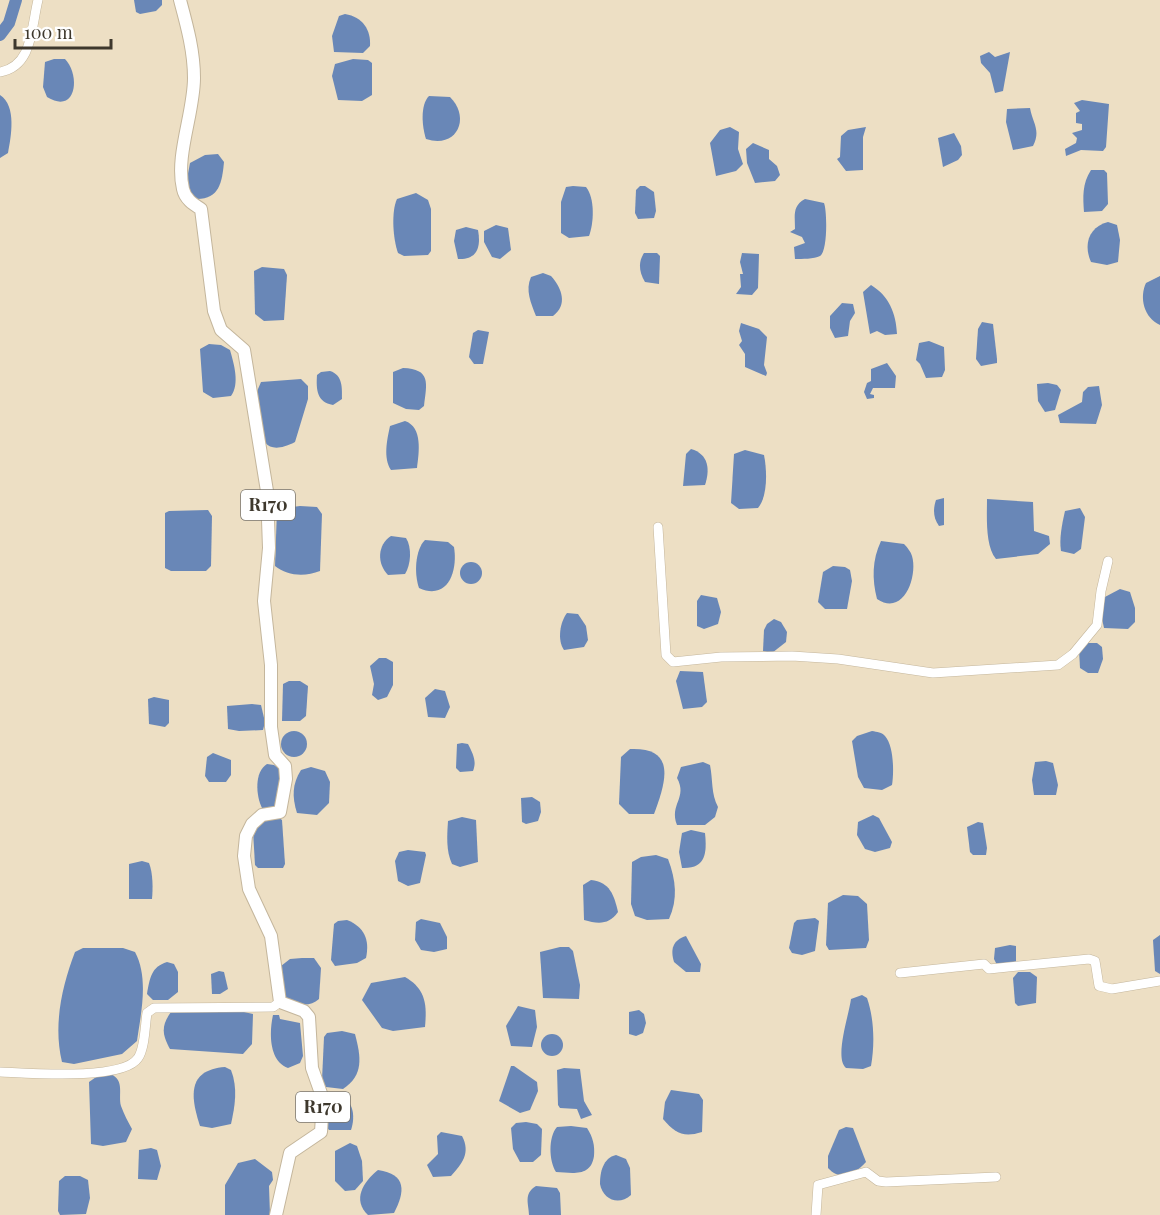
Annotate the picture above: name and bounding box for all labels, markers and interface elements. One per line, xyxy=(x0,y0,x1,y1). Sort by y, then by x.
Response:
scale bar xyxy=(15,12,111,50)
text: 100 m xyxy=(24,20,73,44)
road number: R170 xyxy=(241,490,295,520)
road number: R170 xyxy=(296,1092,350,1122)

